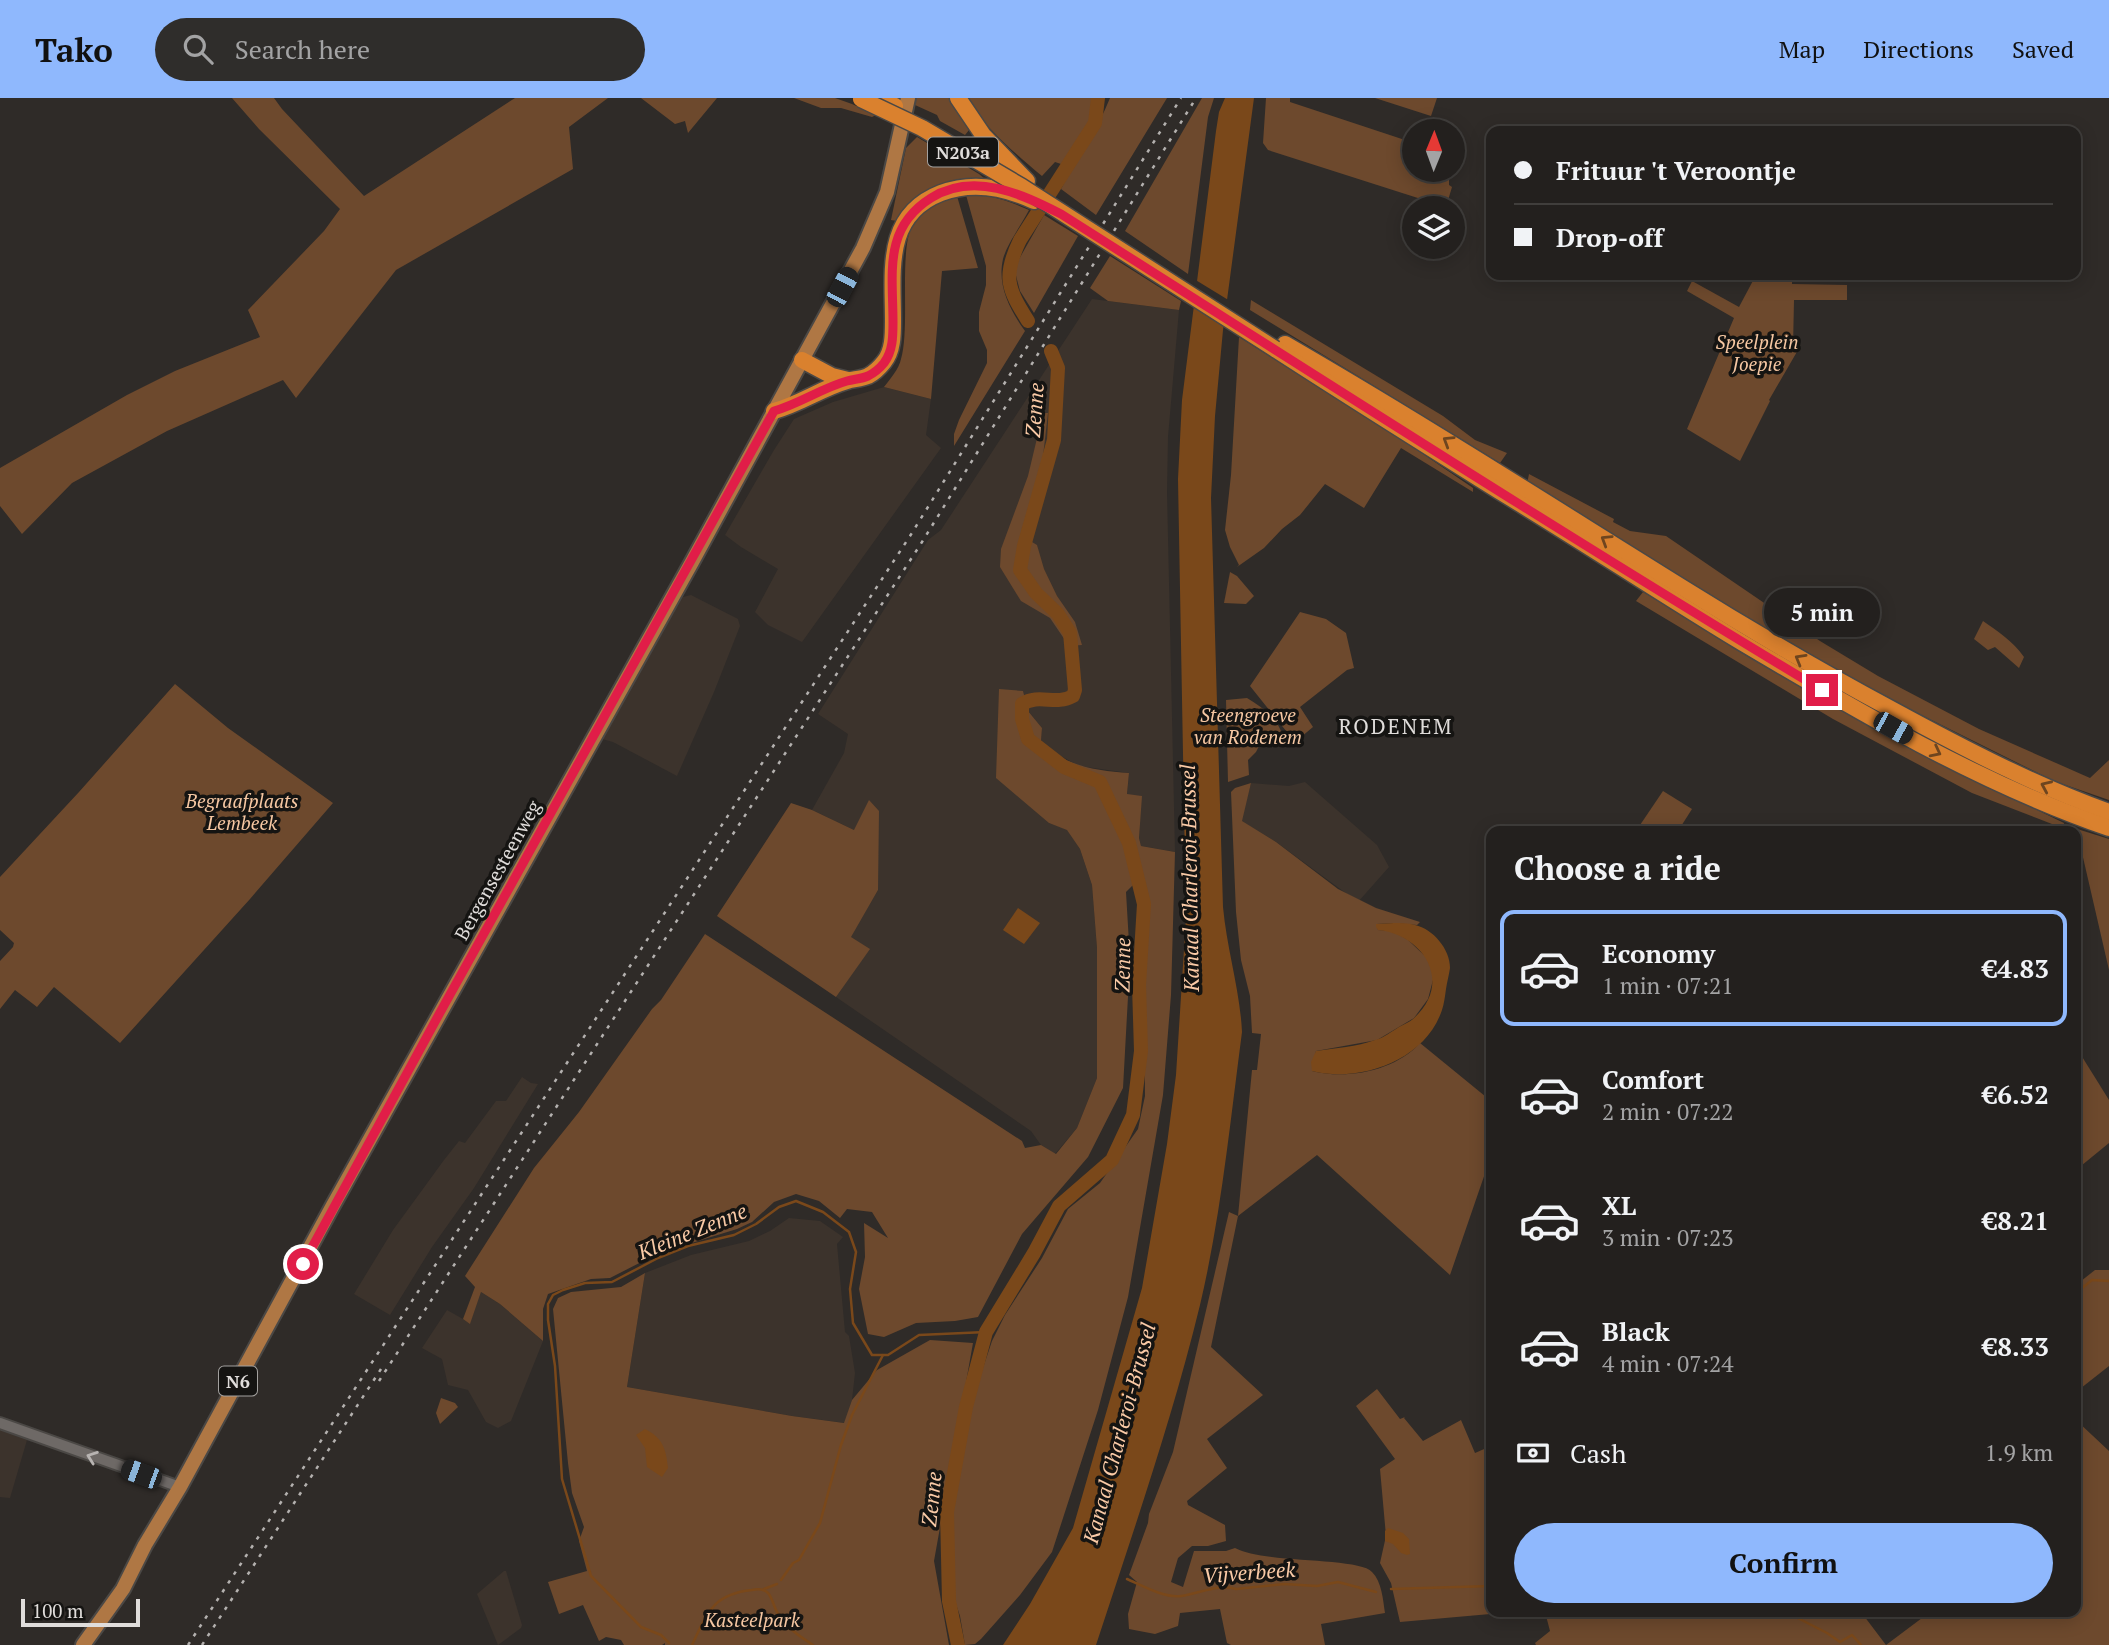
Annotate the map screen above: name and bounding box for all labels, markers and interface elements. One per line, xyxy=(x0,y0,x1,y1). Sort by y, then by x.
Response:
search box xyxy=(155,18,645,81)
text: Tako xyxy=(35,28,113,71)
icon: search xyxy=(179,30,217,68)
text: Search here xyxy=(235,32,370,66)
text: Map xyxy=(1779,33,1825,65)
text: Directions xyxy=(1863,33,1974,65)
text: Saved xyxy=(2012,33,2074,65)
north arrow xyxy=(1402,119,1465,182)
map controls xyxy=(1402,119,1465,259)
road number: N203a xyxy=(928,138,998,166)
text: Frituur 't Veroontje xyxy=(1556,153,1796,187)
button: layers xyxy=(1402,196,1465,259)
text: Drop-off xyxy=(1556,220,1663,254)
car xyxy=(823,264,862,310)
park label: Speelplein Joepie xyxy=(1716,329,1798,376)
water label: Zenne xyxy=(1018,381,1050,438)
one-way arrow xyxy=(1442,436,1455,449)
one-way arrow xyxy=(1601,536,1614,549)
callout: 5 min xyxy=(1764,588,1880,638)
text: 5 min xyxy=(1791,597,1853,628)
one-way arrow xyxy=(1795,654,1808,667)
route end xyxy=(1806,674,1838,706)
park label: Steengroeve van Rodenem xyxy=(1194,702,1302,749)
car xyxy=(1870,709,1917,747)
district label: RODENEM xyxy=(1338,712,1454,740)
one-way arrow xyxy=(1929,743,1941,757)
water label: Kanaal Charleroi-Brussel xyxy=(1173,764,1205,993)
one-way arrow xyxy=(2040,781,2052,795)
park label: Begraafplaats Lembeek xyxy=(185,788,299,835)
street label: Bergensesteenweg xyxy=(448,795,546,944)
text: Choose a ride xyxy=(1514,847,1721,889)
text: Economy xyxy=(1602,936,1715,970)
water label: Zenne xyxy=(1108,937,1136,993)
icon: car xyxy=(1518,937,1581,1000)
text: €4.83 xyxy=(1983,951,2049,985)
text: 1 min · 07:21 xyxy=(1602,970,1734,1001)
text: Comfort xyxy=(1602,1062,1704,1096)
icon: car xyxy=(1518,1063,1581,1126)
text: €6.52 xyxy=(1983,1077,2049,1111)
text: 2 min · 07:22 xyxy=(1602,1096,1734,1127)
text: XL xyxy=(1602,1188,1636,1222)
icon: car xyxy=(1518,1189,1581,1252)
water label: Kleine Zenne xyxy=(632,1196,751,1266)
text: €8.21 xyxy=(1983,1203,2049,1237)
text: 3 min · 07:23 xyxy=(1602,1222,1734,1253)
route start xyxy=(287,1248,319,1280)
text: Black xyxy=(1602,1314,1670,1348)
icon: car xyxy=(1518,1315,1581,1378)
water label: Kanaal Charleroi-Brussel xyxy=(1076,1319,1162,1547)
text: €8.33 xyxy=(1983,1329,2049,1363)
text: 4 min · 07:24 xyxy=(1602,1348,1734,1379)
road number: N6 xyxy=(219,1366,257,1396)
icon: cash xyxy=(1514,1434,1552,1472)
text: Cash xyxy=(1570,1436,1626,1470)
text: 1.9 km xyxy=(1985,1437,2053,1468)
one-way arrow xyxy=(87,1451,99,1465)
car xyxy=(118,1457,165,1491)
water label: Zenne xyxy=(914,1470,948,1528)
button: Confirm xyxy=(1514,1523,2053,1603)
water label: Vijverbeek xyxy=(1202,1555,1297,1589)
scale bar xyxy=(21,1596,140,1628)
text: 100 m xyxy=(32,1598,83,1623)
park label: Kasteelpark xyxy=(703,1607,801,1632)

